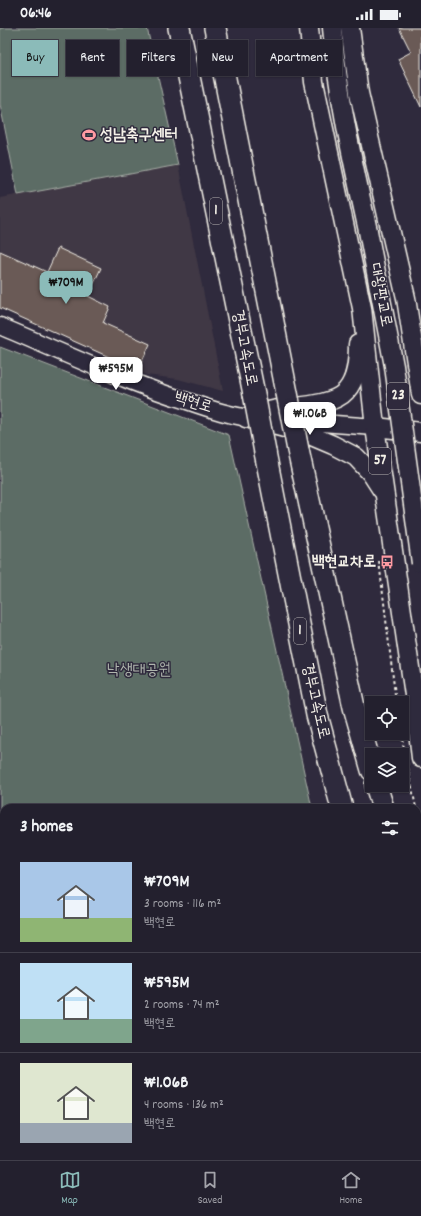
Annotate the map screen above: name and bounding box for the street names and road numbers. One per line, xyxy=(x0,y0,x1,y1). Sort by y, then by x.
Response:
road number: 1 xyxy=(210,198,222,224)
street label: 대왕판교로 xyxy=(363,261,397,329)
street label: 경부고속도로 xyxy=(225,308,263,388)
road number: 23 xyxy=(387,383,409,409)
street label: 백현로 xyxy=(171,386,215,420)
road number: 57 xyxy=(369,448,391,474)
road number: 1 xyxy=(294,618,306,644)
street label: 경부고속도로 xyxy=(295,661,335,741)

